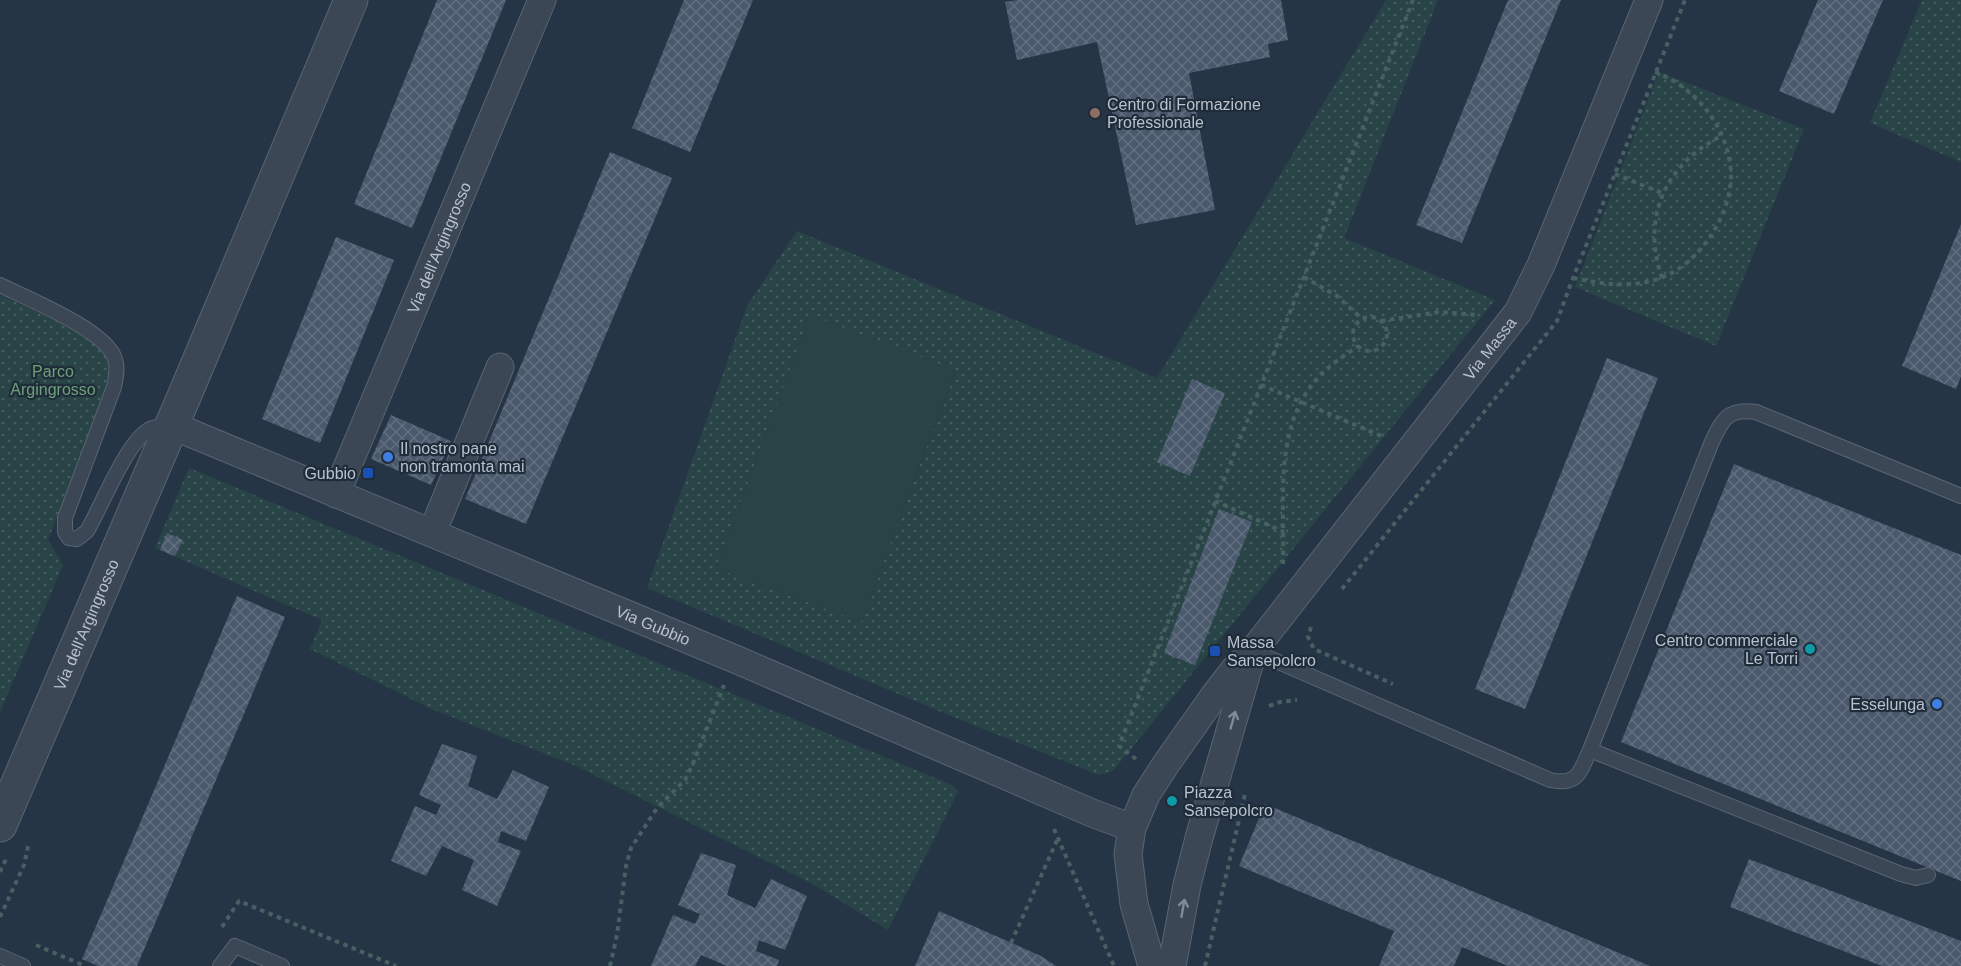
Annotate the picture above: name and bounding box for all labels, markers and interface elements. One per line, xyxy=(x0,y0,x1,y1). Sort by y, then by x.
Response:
place label: Centro di Formazione Professionale xyxy=(1107,96,1261,131)
marker: Centro di Formazione Professionale xyxy=(1088,106,1102,120)
street label: Via dell'Argingrosso xyxy=(404,179,474,316)
street label: Via Massa xyxy=(1460,314,1520,383)
park label: Parco Argingrosso xyxy=(10,363,96,398)
place label: Il nostro pane non tramonta mai xyxy=(400,440,525,475)
marker: Il nostro pane non tramonta mai xyxy=(381,450,395,464)
place label: Gubbio xyxy=(304,465,356,482)
marker: Gubbio xyxy=(361,466,375,480)
street label: Via dell'Argingrosso xyxy=(51,557,122,693)
street label: Via Gubbio xyxy=(613,603,693,649)
place label: Centro commerciale Le Torri xyxy=(1655,632,1798,667)
place label: Massa Sansepolcro xyxy=(1227,634,1316,669)
marker: Centro commerciale Le Torri xyxy=(1803,642,1817,656)
marker: Massa Sansepolcro xyxy=(1208,644,1222,658)
place label: Esselunga xyxy=(1850,696,1925,713)
marker: Esselunga xyxy=(1930,697,1944,711)
one-way arrow xyxy=(1228,711,1239,730)
place label: Piazza Sansepolcro xyxy=(1184,784,1273,819)
marker: Piazza Sansepolcro xyxy=(1165,794,1179,808)
one-way arrow xyxy=(1177,899,1188,919)

